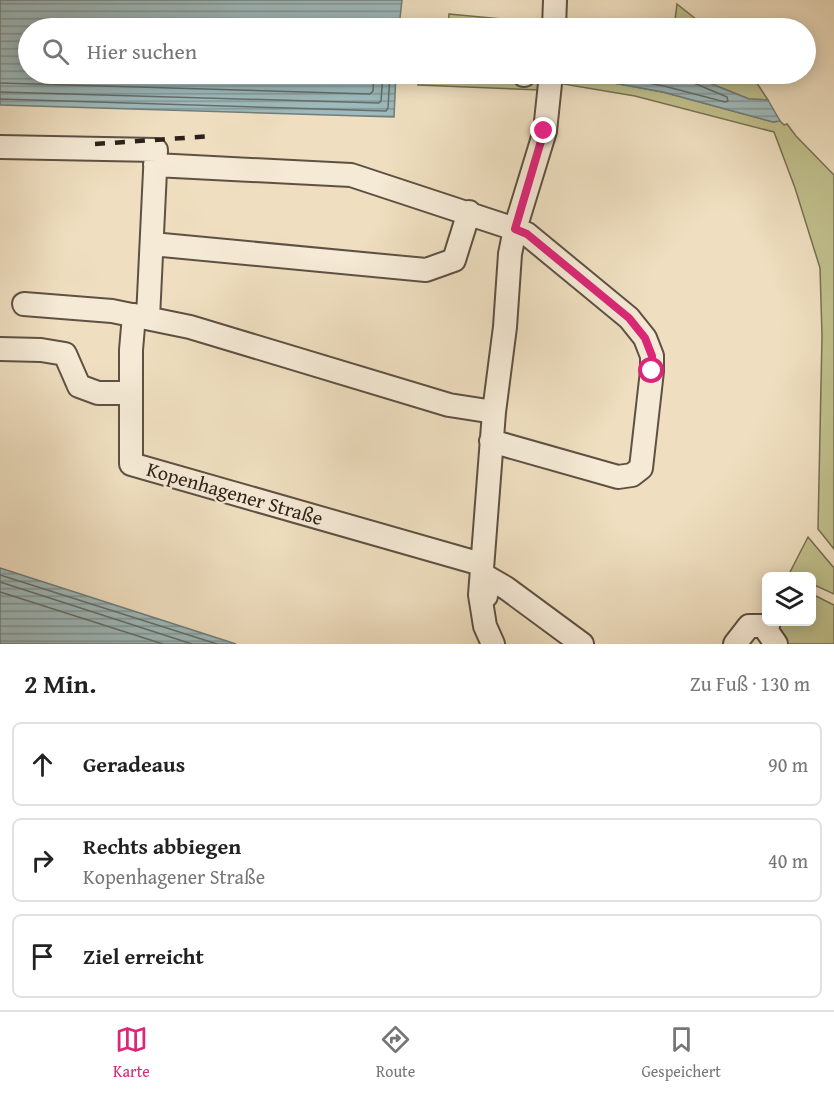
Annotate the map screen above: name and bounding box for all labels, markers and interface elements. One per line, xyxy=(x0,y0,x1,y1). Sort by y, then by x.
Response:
search box xyxy=(18,18,816,84)
icon: search xyxy=(39,35,72,68)
text: Hier suchen xyxy=(87,35,197,67)
route end xyxy=(530,117,556,143)
route start xyxy=(638,357,664,383)
street label: Kopenhagener Straße xyxy=(143,454,327,532)
map controls xyxy=(762,572,816,626)
button: layers xyxy=(762,572,816,626)
text: 2 Min. xyxy=(24,664,96,703)
text: Zu Fuß · 130 m xyxy=(690,669,810,698)
icon: ahead xyxy=(26,748,59,781)
text: Geradeaus xyxy=(83,748,185,780)
text: 90 m xyxy=(768,750,808,779)
text: Rechts abbiegen xyxy=(83,830,241,862)
icon: right xyxy=(26,844,59,877)
text: 40 m xyxy=(768,846,808,875)
text: Kopenhagener Straße xyxy=(83,862,265,891)
icon: arrive xyxy=(26,940,59,973)
text: Ziel erreicht xyxy=(83,940,204,972)
tab: Karte xyxy=(113,1023,150,1083)
tab: Route xyxy=(376,1023,415,1083)
tab: Gespeichert xyxy=(641,1023,721,1083)

